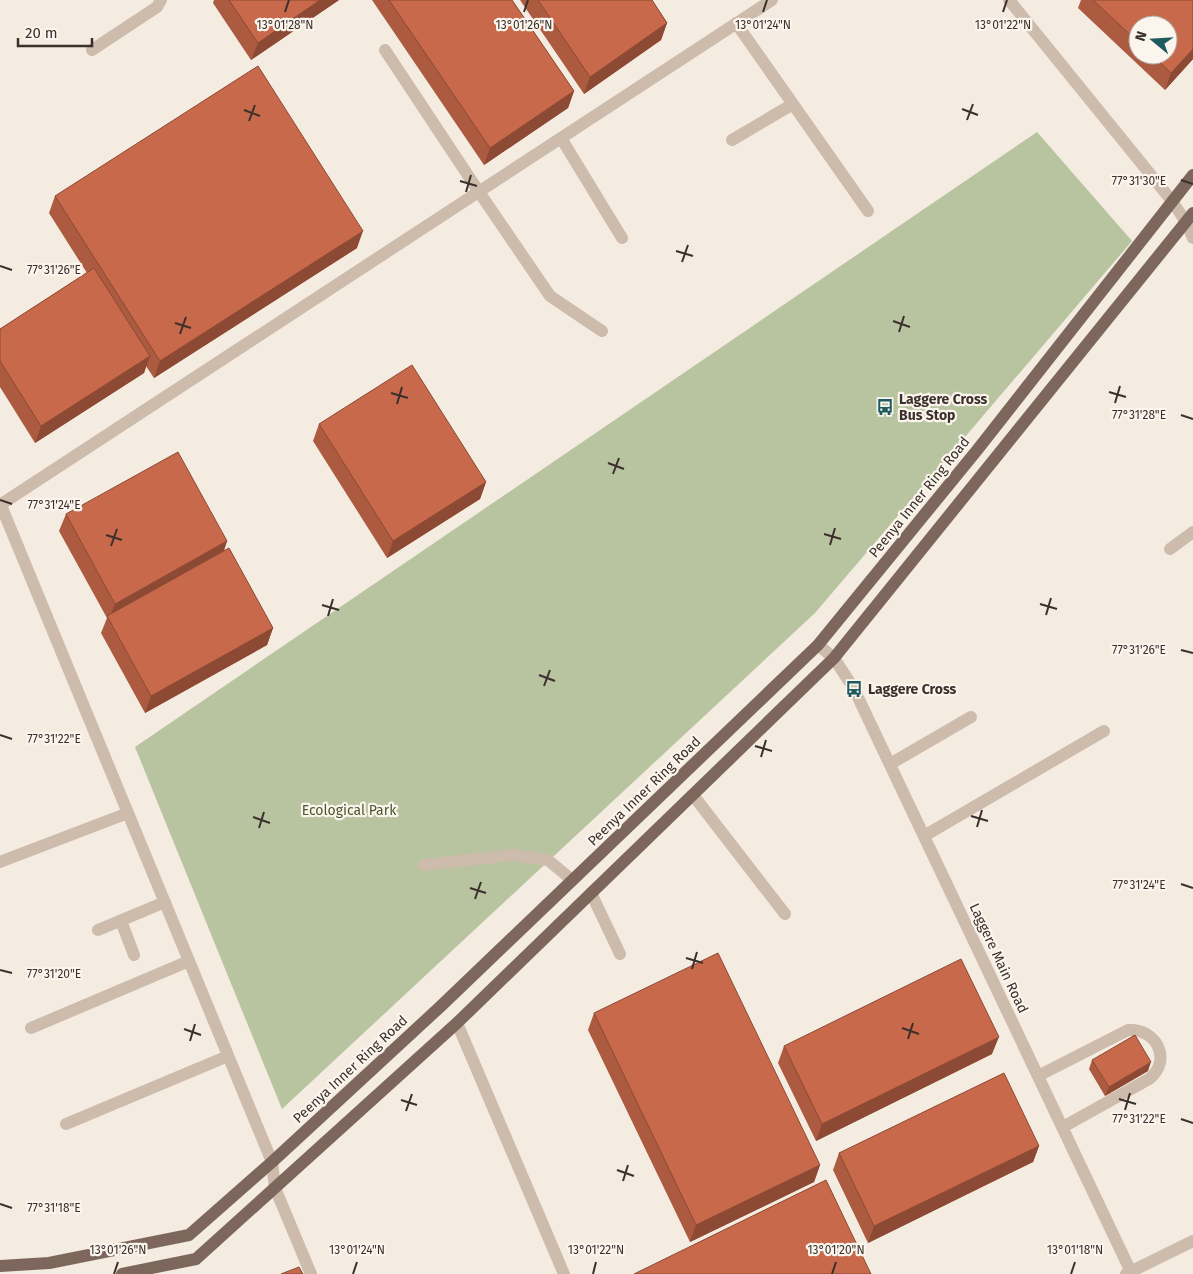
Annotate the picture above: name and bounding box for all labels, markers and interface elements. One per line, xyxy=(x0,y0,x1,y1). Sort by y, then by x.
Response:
scale bar xyxy=(18,15,91,47)
north arrow xyxy=(1128,15,1178,65)
text: 13°01'28"N xyxy=(256,18,314,32)
text: 13°01'26"N xyxy=(496,18,552,32)
text: 13°01'24"N xyxy=(735,18,791,32)
text: 13°01'22"N xyxy=(975,18,1031,32)
text: 20 m xyxy=(25,24,58,42)
text: N xyxy=(1132,29,1151,43)
text: 77°31'30"E xyxy=(1112,174,1166,188)
text: 77°31'26"E xyxy=(27,263,81,277)
place label: Laggere Cross Bus Stop xyxy=(899,391,988,424)
bus stop icon: Laggere Cross Bus Stop xyxy=(875,397,895,417)
text: 77°31'28"E xyxy=(1112,408,1166,422)
street label: Peenya Inner Ring Road xyxy=(866,434,973,561)
text: 77°31'24"E xyxy=(27,498,81,512)
text: 77°31'26"E xyxy=(1112,643,1166,657)
bus stop icon: Laggere Cross xyxy=(844,679,864,699)
place label: Laggere Cross xyxy=(868,681,957,698)
text: 77°31'22"E xyxy=(27,732,81,746)
street label: Peenya Inner Ring Road xyxy=(584,733,704,850)
park label: Ecological Park xyxy=(302,802,397,819)
text: 77°31'24"E xyxy=(1112,878,1166,892)
street label: Laggere Main Road xyxy=(966,901,1031,1016)
text: 77°31'20"E xyxy=(27,967,81,981)
street label: Peenya Inner Ring Road xyxy=(290,1012,411,1127)
text: 77°31'22"E xyxy=(1112,1112,1166,1126)
text: 77°31'18"E xyxy=(27,1201,81,1215)
text: 13°01'26"N xyxy=(90,1243,146,1257)
text: 13°01'24"N xyxy=(329,1243,385,1257)
text: 13°01'22"N xyxy=(568,1243,624,1257)
text: 13°01'20"N xyxy=(807,1243,865,1257)
text: 13°01'18"N xyxy=(1047,1243,1103,1257)

